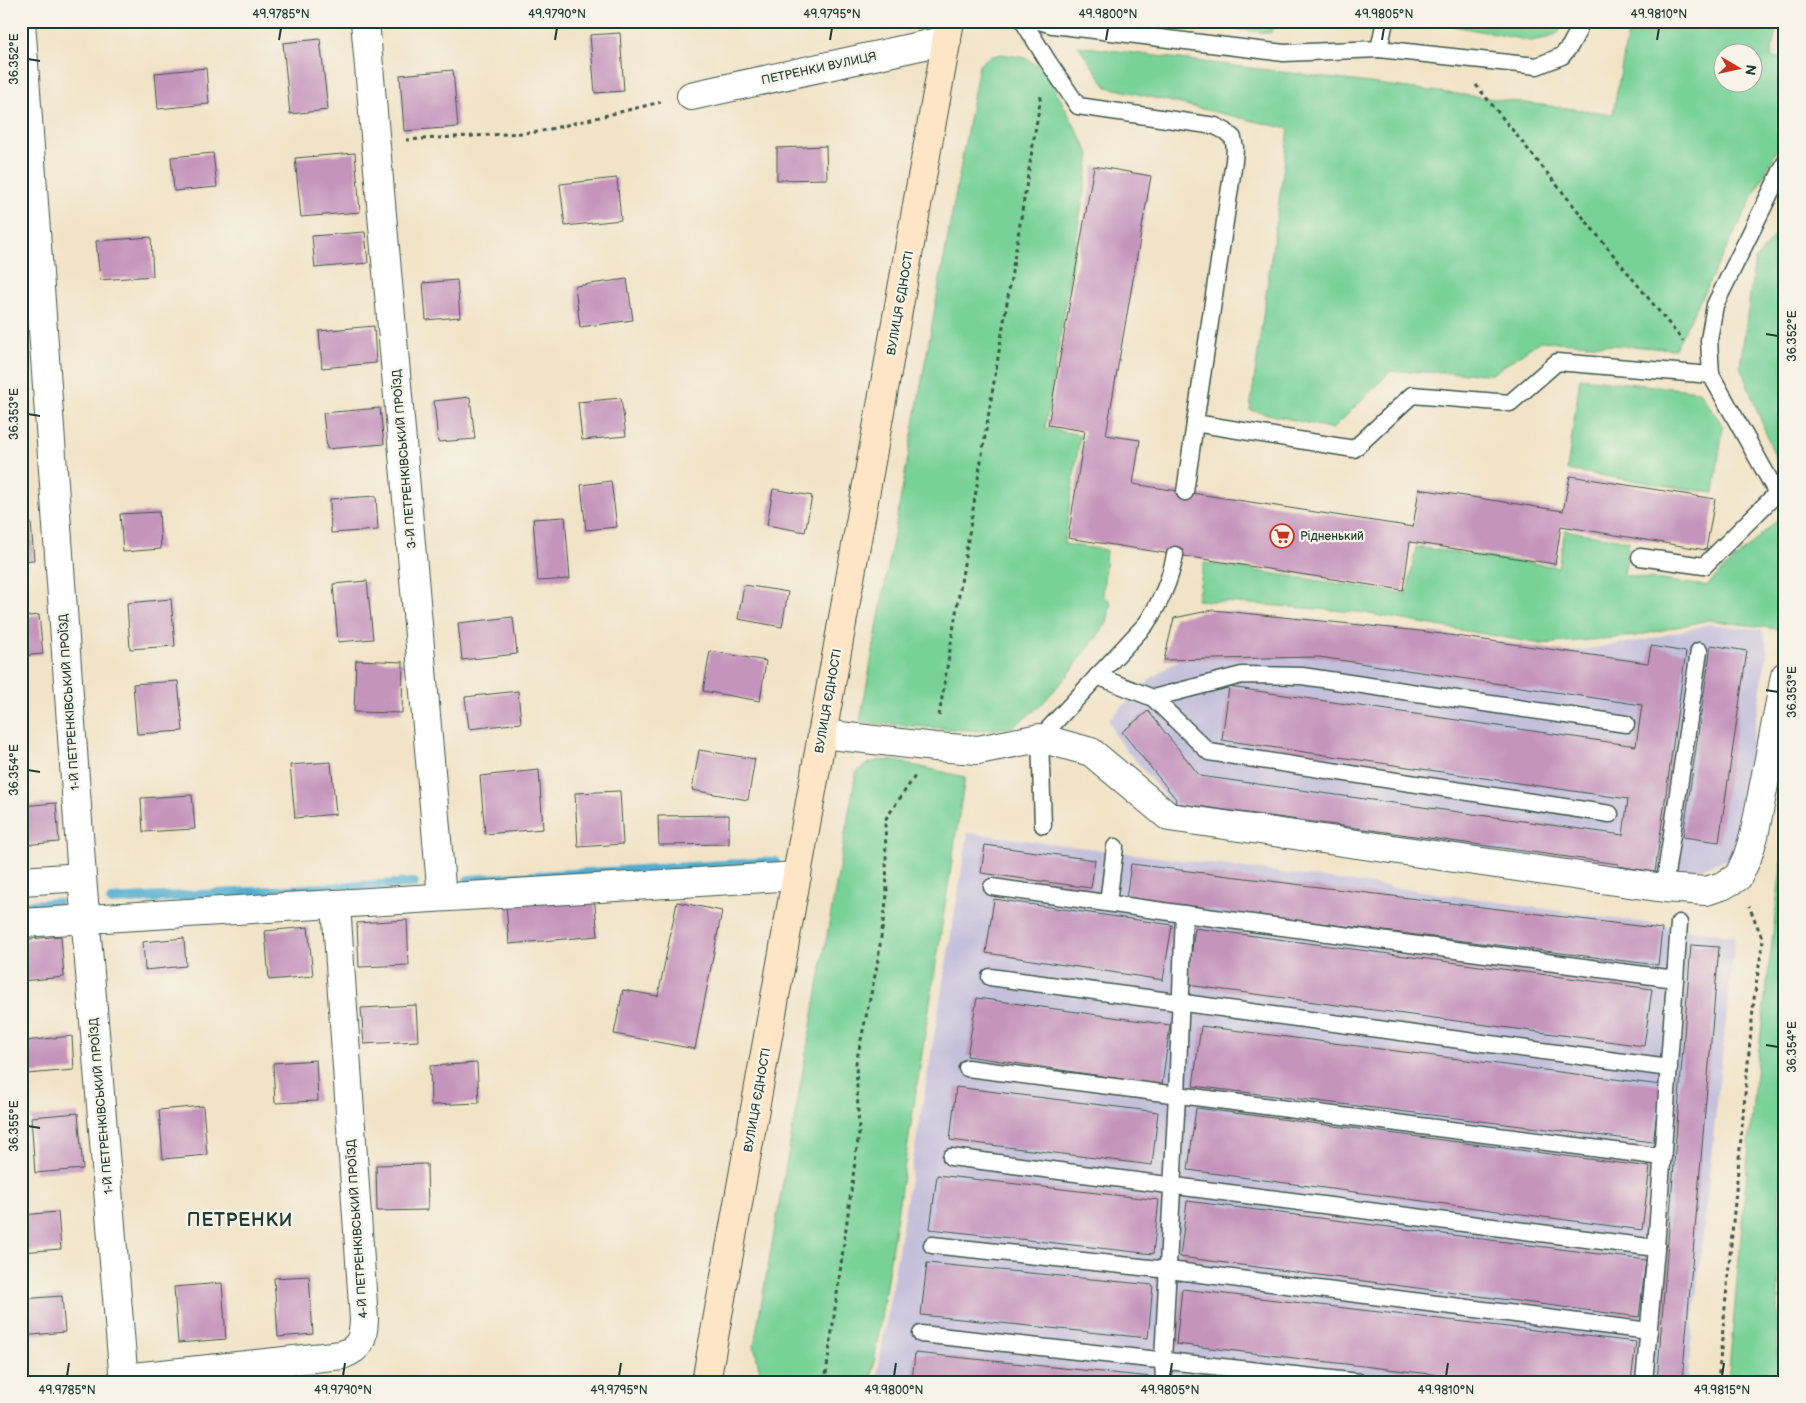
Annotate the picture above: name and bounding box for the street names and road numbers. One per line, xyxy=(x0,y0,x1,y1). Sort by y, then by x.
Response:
street label: ПЕТРЕНКИ ВУЛИЦЯ xyxy=(760,49,878,88)
street label: ВУЛИЦЯ ЄДНОСТІ xyxy=(884,250,917,356)
street label: 3-Й ПЕТРЕНКІВСЬКИЙ ПРОЇЗД xyxy=(388,368,420,549)
street label: 1-Й ПЕТРЕНКІВСЬКИЙ ПРОЇЗД xyxy=(55,613,83,791)
street label: ВУЛИЦЯ ЄДНОСТІ xyxy=(812,648,845,754)
street label: 1-Й ПЕТРЕНКІВСЬКИЙ ПРОЇЗД xyxy=(85,1017,117,1195)
street label: ВУЛИЦЯ ЄДНОСТІ xyxy=(741,1047,774,1153)
street label: 4-Й ПЕТРЕНКІВСЬКИЙ ПРОЇЗД xyxy=(343,1138,371,1319)

